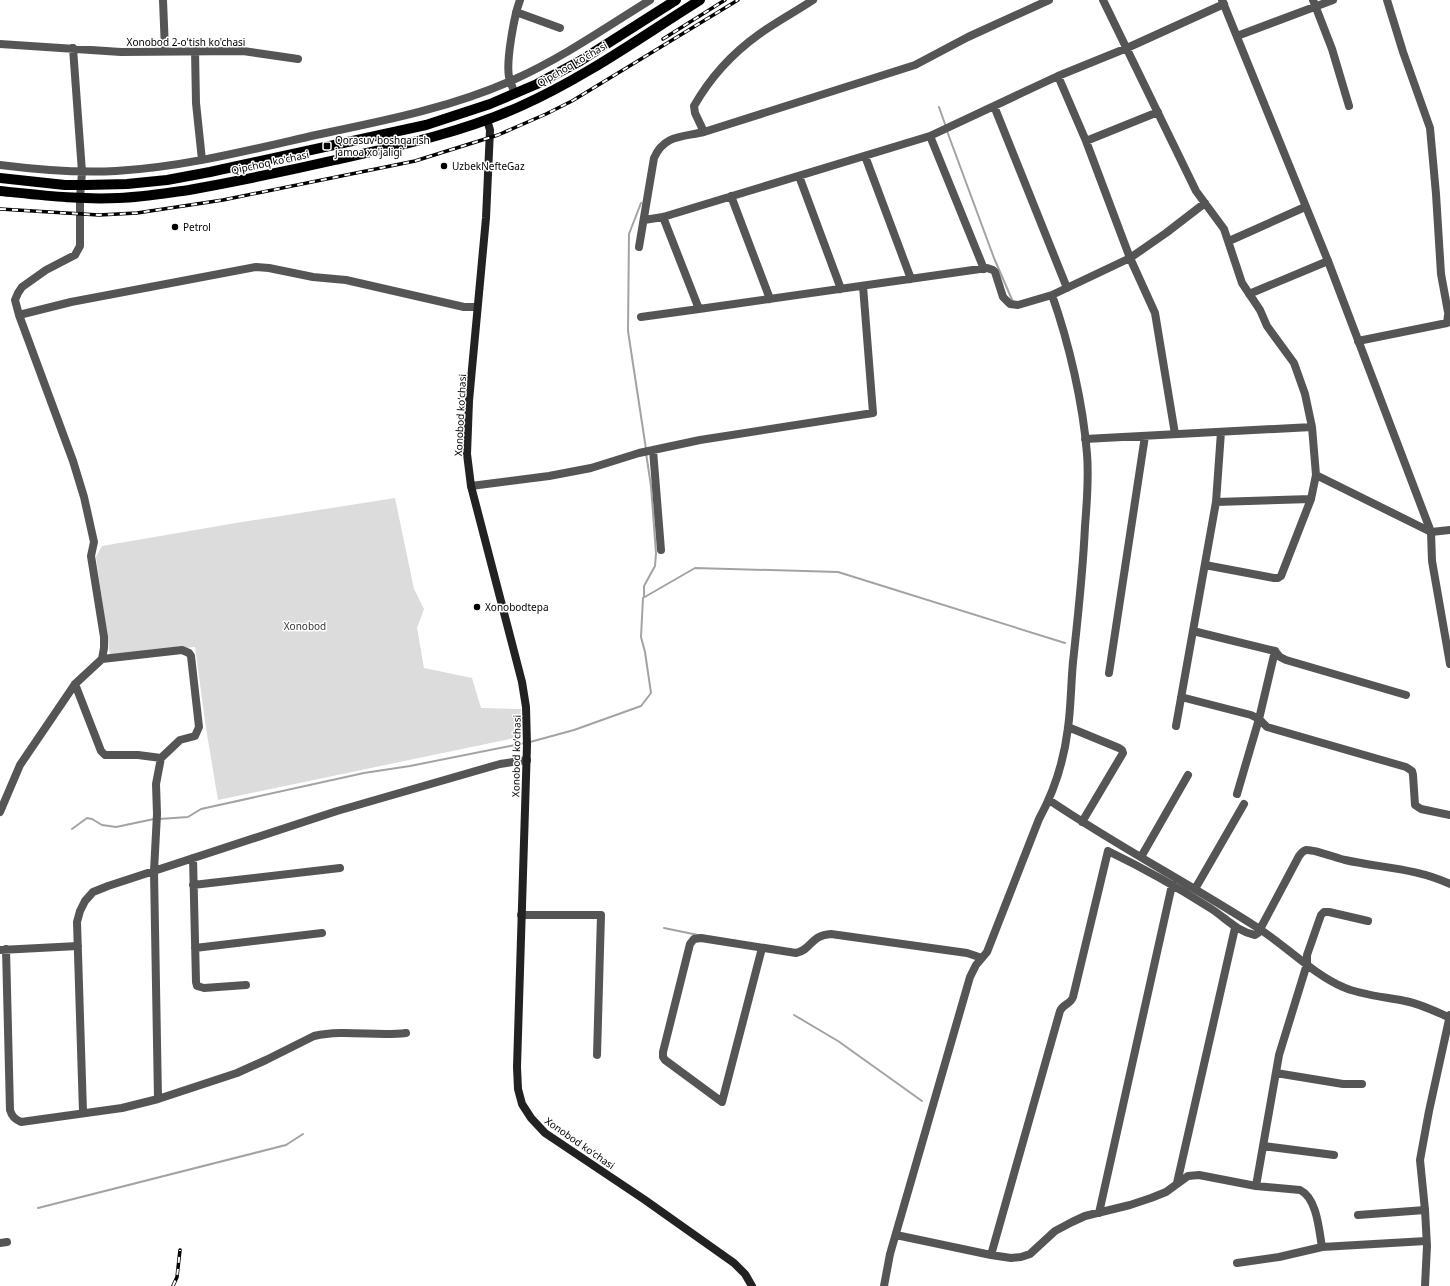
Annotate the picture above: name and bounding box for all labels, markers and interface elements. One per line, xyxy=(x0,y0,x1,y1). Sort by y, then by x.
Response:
street label: Xonobod 2-o'tish ko'chasi xyxy=(127,35,245,49)
street label: Qipchoq ko'chasi xyxy=(534,38,610,90)
place label: Qorasuv boshqarish jamoa xo'jaligi xyxy=(334,133,430,159)
marker: Qorasuv boshqarish jamoa xo'jaligi xyxy=(322,141,332,151)
street label: Qipchoq ko'chasi xyxy=(230,147,310,177)
place label: UzbekNefteGaz xyxy=(452,159,525,173)
marker: UzbekNefteGaz xyxy=(439,161,449,171)
place label: Petrol xyxy=(183,220,211,234)
marker: Petrol xyxy=(170,222,180,232)
street label: Xonobod koʻchasi xyxy=(451,374,469,456)
place label: Xonobodtepa xyxy=(485,600,549,614)
marker: Xonobodtepa xyxy=(472,602,482,612)
park label: Xonobod xyxy=(284,619,326,633)
street label: Xonobod koʻchasi xyxy=(508,715,524,797)
street label: Xonobod koʻchasi xyxy=(542,1114,618,1172)

